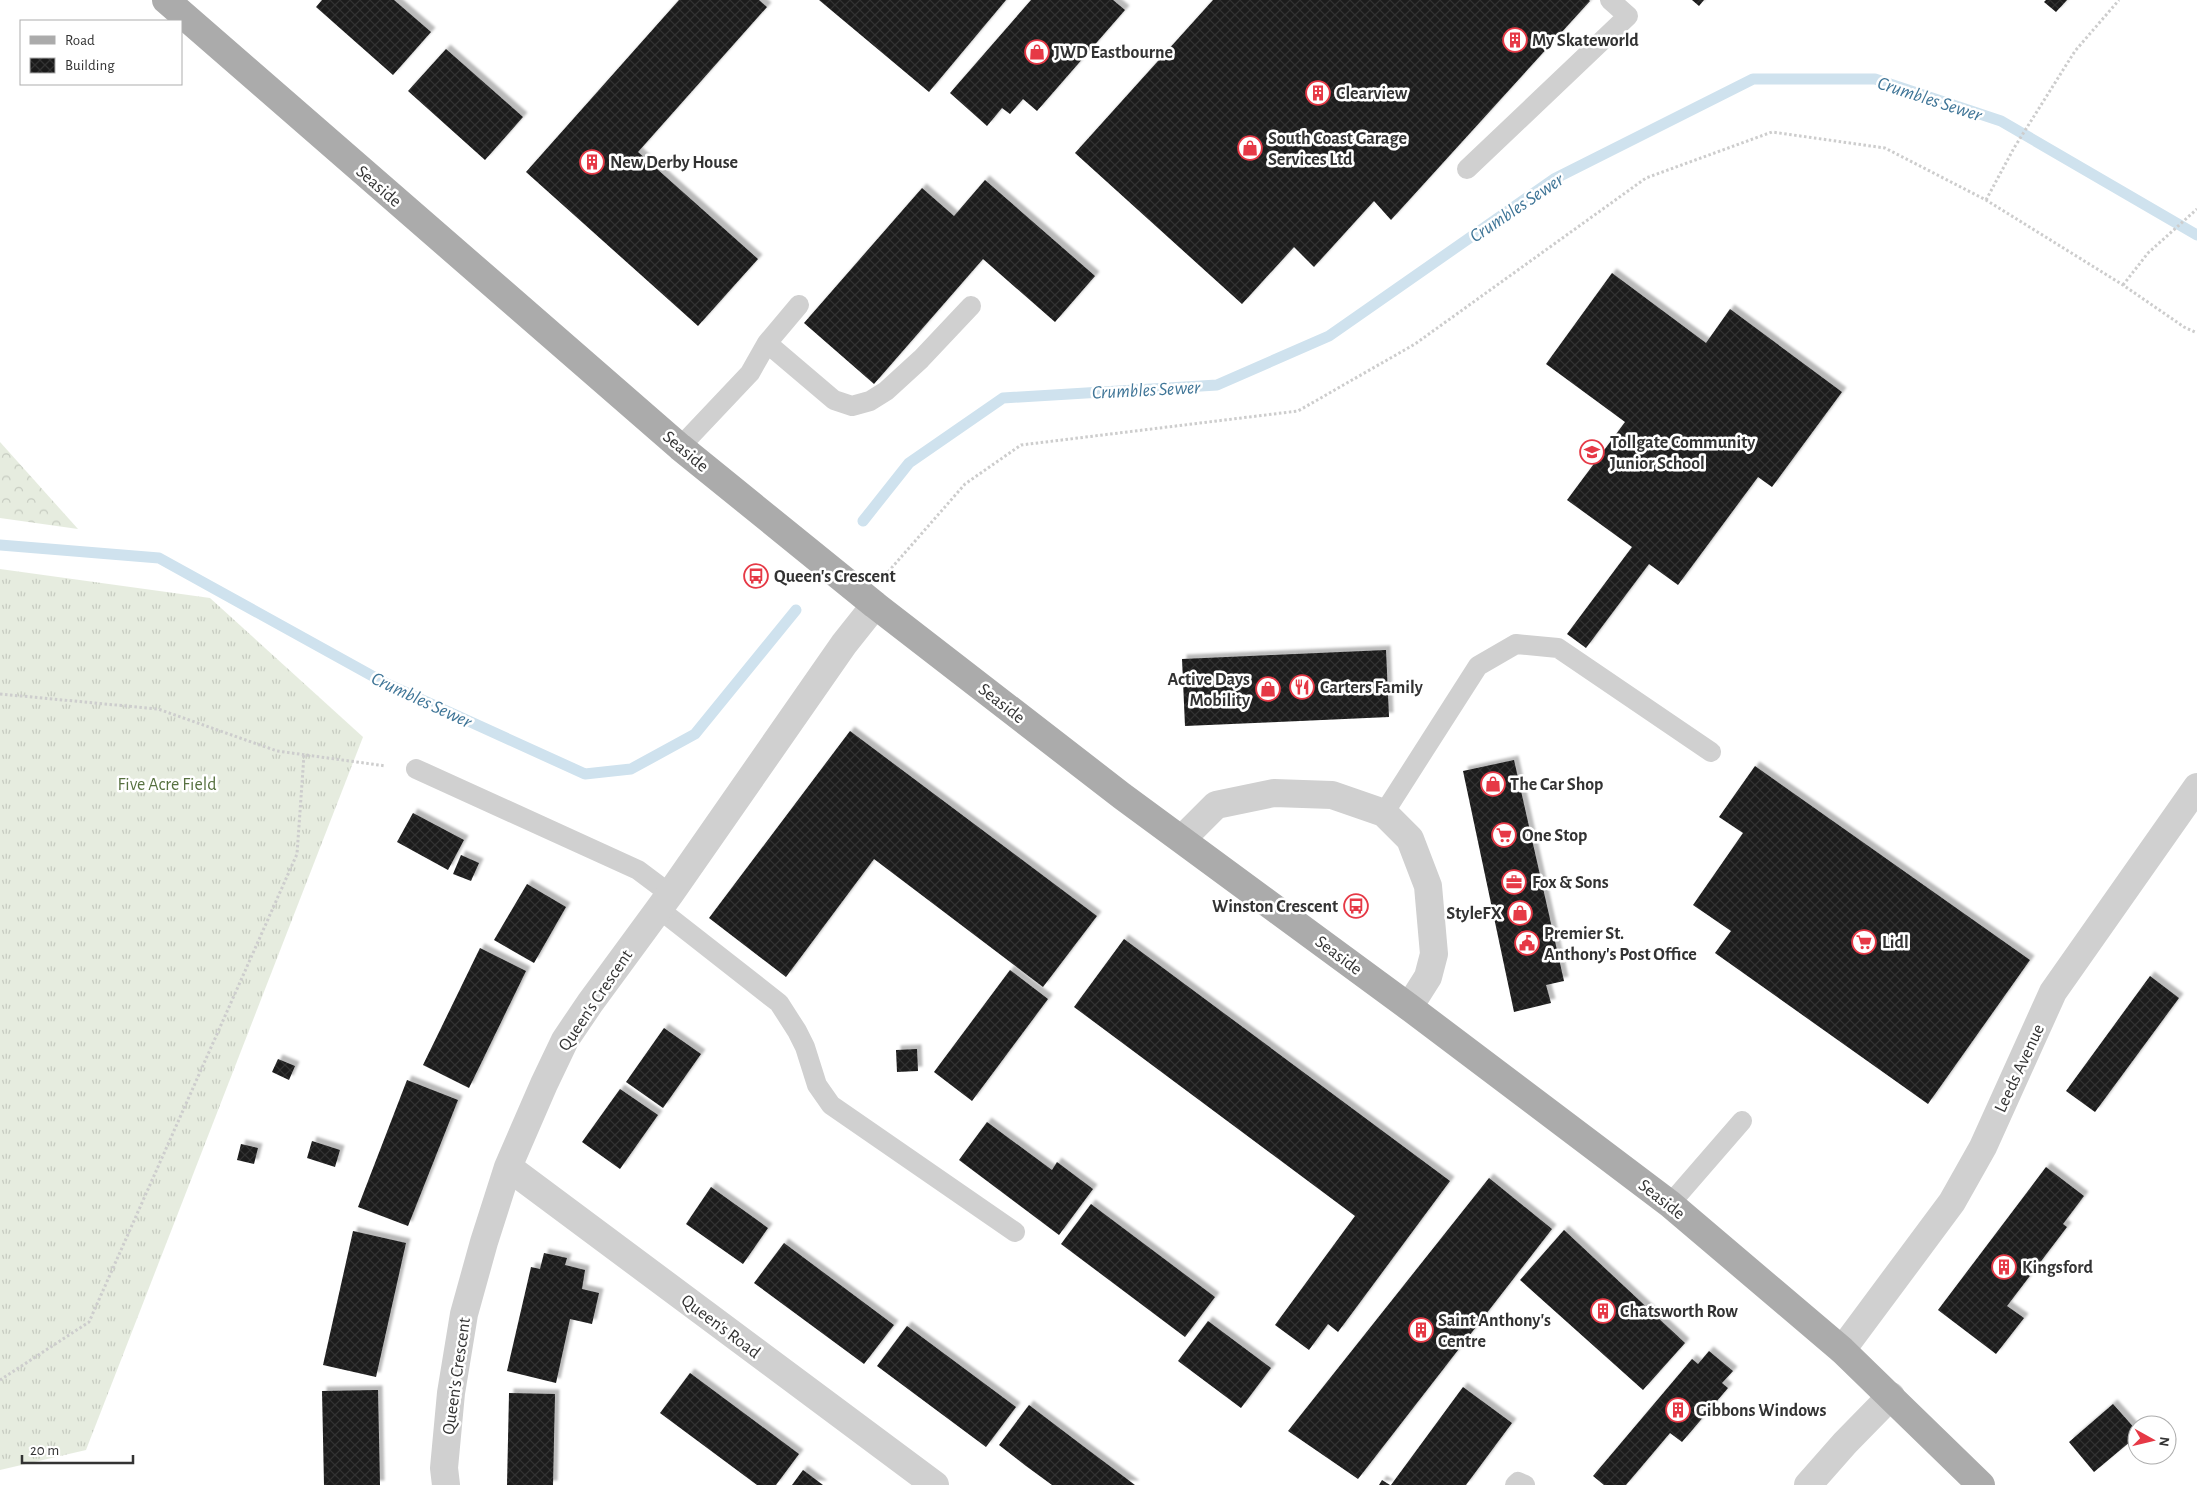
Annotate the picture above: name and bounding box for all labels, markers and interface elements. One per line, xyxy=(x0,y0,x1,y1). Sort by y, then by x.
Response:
legend xyxy=(20,20,182,85)
building icon: My Skateworld xyxy=(1502,27,1528,53)
place label: My Skateworld xyxy=(1532,32,1639,50)
text: Road xyxy=(65,33,95,48)
shop icon: JWD Eastbourne xyxy=(1024,39,1050,65)
place label: JWD Eastbourne xyxy=(1054,44,1173,62)
text: Building xyxy=(65,58,115,73)
water label: Crumbles Sewer xyxy=(1875,74,1985,125)
building icon: Clearview xyxy=(1305,80,1331,106)
place label: Clearview xyxy=(1336,85,1408,103)
place label: South Coast Garage Services Ltd xyxy=(1268,130,1407,169)
shop icon: South Coast Garage Services Ltd xyxy=(1237,135,1263,161)
building icon: New Derby House xyxy=(579,149,605,175)
place label: New Derby House xyxy=(610,154,738,172)
street label: Seaside xyxy=(352,162,404,211)
water label: Crumbles Sewer xyxy=(1467,170,1568,246)
water label: Crumbles Sewer xyxy=(1091,378,1202,403)
street label: Seaside xyxy=(659,428,712,476)
place label: Tollgate Community Junior School xyxy=(1610,434,1756,473)
school or university icon: Tollgate Community Junior School xyxy=(1579,439,1605,465)
bus stop icon: Queen's Crescent xyxy=(743,563,769,589)
place label: Queen's Crescent xyxy=(774,568,896,586)
water label: Crumbles Sewer xyxy=(368,669,475,732)
place label: Active Days Mobility xyxy=(1168,671,1251,710)
restaurant icon: Carters Family xyxy=(1289,674,1315,700)
shop icon: Active Days Mobility xyxy=(1255,676,1281,702)
place label: Carters Family xyxy=(1320,679,1424,697)
street label: Seaside xyxy=(975,680,1028,727)
shop icon: The Car Shop xyxy=(1480,771,1506,797)
park label: Five Acre Field xyxy=(118,776,216,794)
place label: The Car Shop xyxy=(1510,776,1603,794)
supermarket icon: One Stop xyxy=(1491,822,1517,848)
place label: One Stop xyxy=(1522,827,1587,845)
office icon: Fox & Sons xyxy=(1501,869,1527,895)
place label: Fox & Sons xyxy=(1532,874,1609,892)
bus stop icon: Winston Crescent xyxy=(1343,893,1369,919)
place label: Winston Crescent xyxy=(1212,898,1338,916)
shop icon: StyleFX xyxy=(1507,900,1533,926)
place label: StyleFX xyxy=(1446,905,1502,923)
place label: Premier St. Anthony's Post Office xyxy=(1544,925,1697,964)
supermarket icon: Lidl xyxy=(1851,929,1877,955)
public building icon: Premier St. Anthony's Post Office xyxy=(1514,930,1540,956)
street label: Seaside xyxy=(1312,933,1365,979)
place label: Lidl xyxy=(1882,934,1909,952)
street label: Queen's Crescent xyxy=(555,946,636,1055)
street label: Leeds Avenue xyxy=(1992,1021,2048,1115)
street label: Seaside xyxy=(1635,1176,1688,1223)
building icon: Kingsford xyxy=(1991,1254,2017,1280)
place label: Kingsford xyxy=(2022,1259,2093,1277)
street label: Queen's Road xyxy=(678,1291,763,1362)
building icon: Chatsworth Row xyxy=(1590,1298,1616,1324)
place label: Chatsworth Row xyxy=(1620,1303,1738,1321)
place label: Saint Anthony's Centre xyxy=(1438,1312,1551,1351)
street label: Queen's Crescent xyxy=(440,1316,474,1436)
building icon: Saint Anthony's Centre xyxy=(1408,1317,1434,1343)
building icon: Gibbons Windows xyxy=(1665,1397,1691,1423)
place label: Gibbons Windows xyxy=(1696,1402,1826,1420)
north arrow xyxy=(2127,1415,2177,1465)
scale bar xyxy=(22,1432,134,1464)
text: N xyxy=(2156,1436,2171,1447)
text: 20 m xyxy=(30,1443,59,1458)

